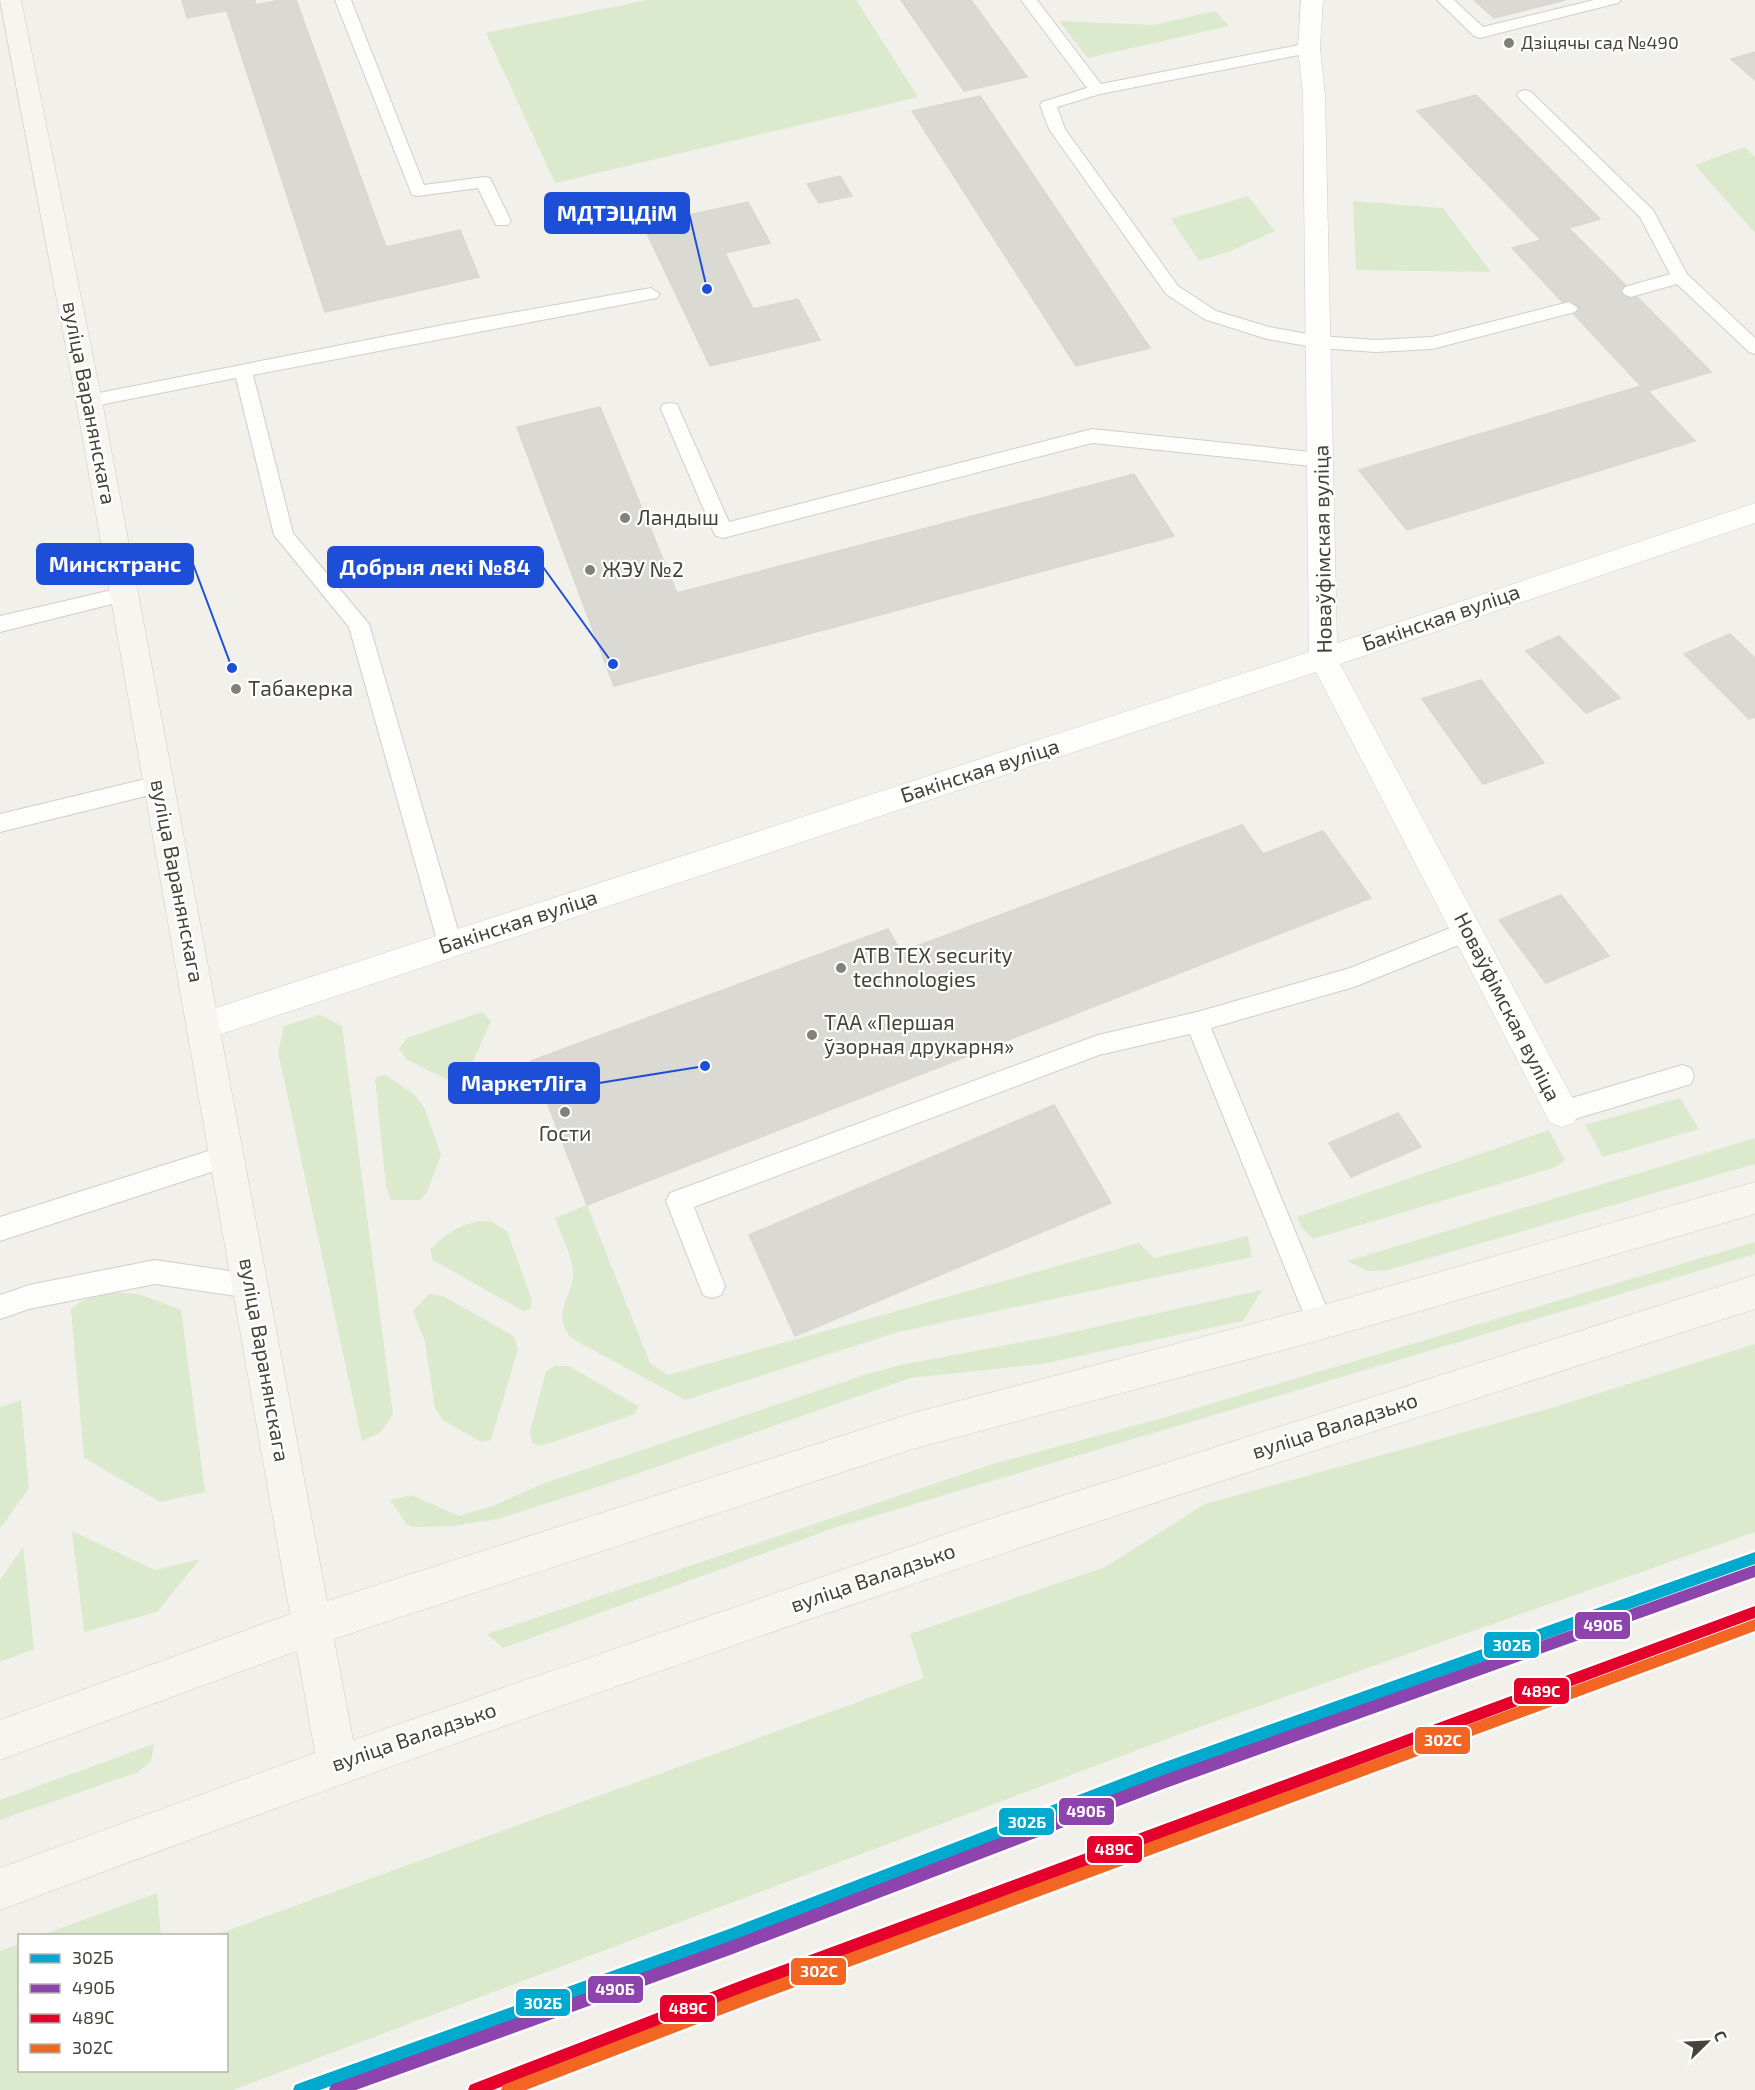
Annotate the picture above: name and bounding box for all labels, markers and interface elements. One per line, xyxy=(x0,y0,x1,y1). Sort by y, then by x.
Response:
place label: Дзіцячы сад №490 xyxy=(1521,31,1679,53)
marker: Дзіцячы сад №490 xyxy=(1502,36,1516,50)
callout: МДТЭЦДіМ xyxy=(545,193,689,233)
text: МДТЭЦДіМ xyxy=(557,199,677,225)
street label: вуліца Варанянскага xyxy=(58,299,122,507)
street label: Новаўфімская вуліца xyxy=(1307,444,1337,654)
place label: Ландыш xyxy=(637,504,719,529)
marker: Ландыш xyxy=(618,511,632,525)
callout: Минсктранс xyxy=(37,544,193,584)
callout: Добрыя лекі №84 xyxy=(328,547,543,587)
text: Минсктранс xyxy=(49,550,181,576)
text: Добрыя лекі №84 xyxy=(340,553,530,579)
place label: ЖЭУ №2 xyxy=(602,556,684,581)
marker: ЖЭУ №2 xyxy=(583,563,597,577)
street label: Бакінская вуліца xyxy=(1358,578,1523,656)
place label: Табакерка xyxy=(248,675,353,700)
marker: Табакерка xyxy=(229,682,243,696)
street label: Бакінская вуліца xyxy=(897,732,1062,808)
street label: вуліца Варанянскага xyxy=(146,777,210,985)
street label: Бакінская вуліца xyxy=(435,883,600,959)
street label: Новаўфімская вуліца xyxy=(1449,908,1567,1105)
place label: ATB TEX security technologies xyxy=(853,942,1013,991)
marker: ATB TEX security technologies xyxy=(834,961,848,975)
place label: ТАА «Першая ўзорная друкарня» xyxy=(824,1009,1014,1059)
marker: ТАА «Першая ўзорная друкарня» xyxy=(805,1028,819,1042)
callout: МаркетЛіга xyxy=(449,1063,599,1103)
text: МаркетЛіга xyxy=(461,1069,587,1095)
marker: Гости xyxy=(558,1105,572,1119)
place label: Гости xyxy=(539,1120,591,1145)
street label: вуліца Варанянскага xyxy=(234,1256,296,1464)
street label: вуліца Валадзько xyxy=(1249,1386,1421,1464)
street label: вуліца Валадзько xyxy=(787,1537,958,1617)
line badge: 490Б xyxy=(1574,1611,1631,1640)
text: 490Б xyxy=(1583,1615,1623,1634)
line badge: 302Б xyxy=(1483,1631,1540,1659)
text: 302Б xyxy=(1493,1635,1531,1654)
line badge: 489С xyxy=(1513,1677,1570,1705)
text: 489С xyxy=(1521,1681,1561,1700)
street label: вуліца Валадзько xyxy=(328,1696,499,1776)
line badge: 302С xyxy=(1414,1726,1471,1755)
text: 302С xyxy=(1424,1730,1462,1749)
line badge: 490Б xyxy=(1058,1797,1115,1826)
text: 490Б xyxy=(1066,1801,1106,1820)
line badge: 302Б xyxy=(998,1807,1055,1836)
text: 302Б xyxy=(1008,1812,1046,1831)
line badge: 489С xyxy=(1086,1835,1143,1864)
text: 489С xyxy=(1094,1839,1134,1858)
legend xyxy=(18,1934,228,2072)
text: 302Б xyxy=(72,1946,114,1968)
line badge: 302С xyxy=(790,1957,847,1986)
text: 302С xyxy=(800,1961,838,1980)
line badge: 490Б xyxy=(587,1975,644,2004)
text: 490Б xyxy=(72,1976,115,1998)
text: 490Б xyxy=(595,1979,635,1998)
line badge: 302Б xyxy=(515,1988,571,2017)
text: 302Б xyxy=(524,1993,562,2012)
line badge: 489С xyxy=(659,1994,716,2023)
text: 489С xyxy=(668,1998,708,2017)
text: 489С xyxy=(72,2006,115,2028)
north arrow xyxy=(1677,2012,1737,2072)
text: С xyxy=(1711,2028,1732,2044)
text: 302С xyxy=(72,2036,113,2058)

